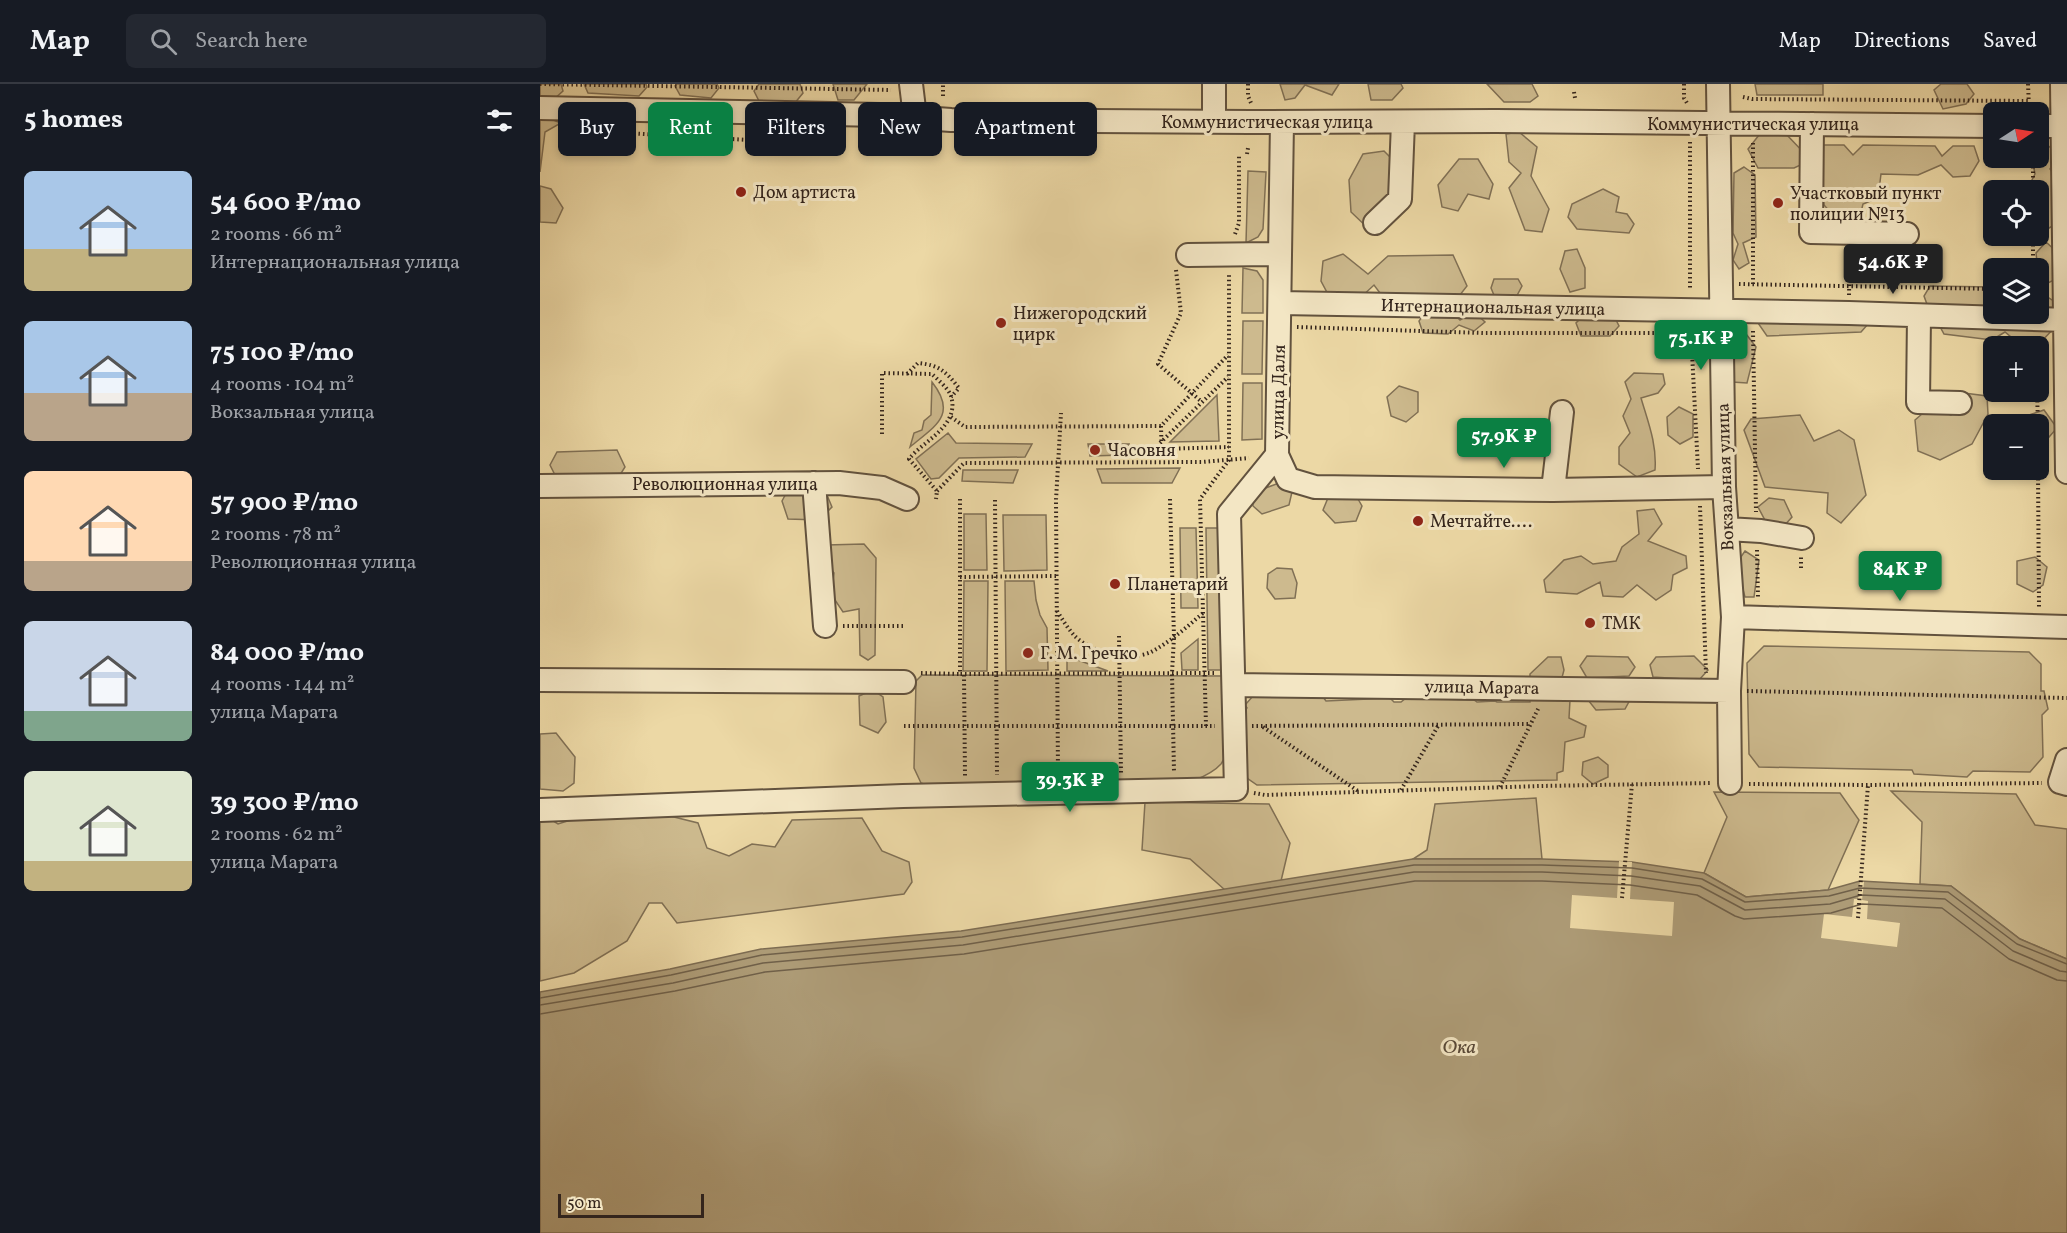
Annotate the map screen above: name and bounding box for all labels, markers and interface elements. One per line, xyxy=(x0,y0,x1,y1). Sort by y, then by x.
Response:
search box xyxy=(126,14,546,68)
text: Map xyxy=(30,22,90,61)
icon: search xyxy=(147,25,180,58)
text: Search here xyxy=(195,26,308,57)
text: Map xyxy=(1779,27,1821,56)
text: Directions xyxy=(1854,27,1950,56)
text: Saved xyxy=(1983,27,2037,56)
text: 5 homes xyxy=(24,102,123,138)
chip: Buy xyxy=(558,102,636,156)
chip: Rent xyxy=(648,102,733,156)
chip: Filters xyxy=(745,102,846,156)
chip: New xyxy=(858,102,942,156)
chip: Apartment xyxy=(954,102,1097,156)
north arrow xyxy=(1983,102,2049,168)
map controls xyxy=(1983,102,2049,480)
icon: filters xyxy=(483,104,516,137)
street label: Коммунистическая улица xyxy=(1161,111,1373,136)
street label: Коммунистическая улица xyxy=(1647,113,1859,138)
button: locate xyxy=(1983,180,2049,246)
place label: Дом артиста xyxy=(753,181,856,206)
place label: Участковый пункт полиции №13 xyxy=(1790,182,1941,228)
text: 54 600 ₽/mo xyxy=(210,185,361,221)
marker: Дом артиста xyxy=(734,185,748,199)
icon: home xyxy=(72,195,144,267)
marker: Участковый пункт полиции №13 xyxy=(1771,196,1785,210)
text: 2 rooms · 66 m² xyxy=(210,221,342,249)
pin: 54.6K ₽ xyxy=(1838,244,1948,295)
text: Интернациональная улица xyxy=(210,249,460,277)
text: 54.6K ₽ xyxy=(1858,249,1928,277)
button: layers xyxy=(1983,258,2049,324)
street label: Интернациональная улица xyxy=(1380,294,1606,323)
place label: Нижегородский цирк xyxy=(1013,302,1147,348)
marker: Нижегородский цирк xyxy=(994,316,1008,330)
pin: 75.1K ₽ xyxy=(1646,320,1756,371)
text: 75.1K ₽ xyxy=(1668,325,1734,353)
text: 75 100 ₽/mo xyxy=(210,335,354,371)
button: + xyxy=(1983,336,2049,402)
street label: улица Даля xyxy=(1266,344,1293,440)
icon: home xyxy=(72,345,144,417)
text: 4 rooms · 104 m² xyxy=(210,371,354,399)
text: Вокзальная улица xyxy=(210,399,375,427)
street label: Вокзальная улица xyxy=(1711,402,1742,551)
button: − xyxy=(1983,414,2049,480)
pin: 57.9K ₽ xyxy=(1449,418,1559,469)
text: 57.9K ₽ xyxy=(1471,423,1537,451)
place label: Часовня xyxy=(1107,439,1176,464)
marker: Часовня xyxy=(1088,443,1102,457)
street label: Революционная улица xyxy=(632,473,818,498)
text: 57 900 ₽/mo xyxy=(210,485,358,521)
icon: home xyxy=(72,495,144,567)
place label: Мечтайте.... xyxy=(1430,510,1532,535)
marker: Мечтайте.... xyxy=(1411,514,1425,528)
text: 2 rooms · 78 m² xyxy=(210,521,341,549)
text: Революционная улица xyxy=(210,549,417,577)
pin: 84K ₽ xyxy=(1858,551,1942,602)
text: 84K ₽ xyxy=(1873,556,1927,584)
place label: Планетарий xyxy=(1127,573,1228,598)
marker: Планетарий xyxy=(1108,577,1122,591)
place label: ТМК xyxy=(1602,612,1641,637)
marker: ТМК xyxy=(1583,616,1597,630)
text: 84 000 ₽/mo xyxy=(210,635,364,671)
place label: Г. М. Гречко xyxy=(1040,642,1138,667)
icon: home xyxy=(72,645,144,717)
marker: Г. М. Гречко xyxy=(1021,646,1035,660)
text: 4 rooms · 144 m² xyxy=(210,671,355,699)
street label: улица Марата xyxy=(1424,675,1540,702)
text: улица Марата xyxy=(210,699,338,727)
pin: 39.3K ₽ xyxy=(1015,762,1125,813)
text: 39.3K ₽ xyxy=(1036,767,1104,795)
text: 39 300 ₽/mo xyxy=(210,785,359,821)
icon: home xyxy=(72,795,144,867)
text: 2 rooms · 62 m² xyxy=(210,821,343,849)
text: улица Марата xyxy=(210,849,338,877)
water label: Ока xyxy=(1442,1034,1476,1062)
scale bar xyxy=(558,1191,704,1218)
text: 50 m xyxy=(567,1193,601,1215)

